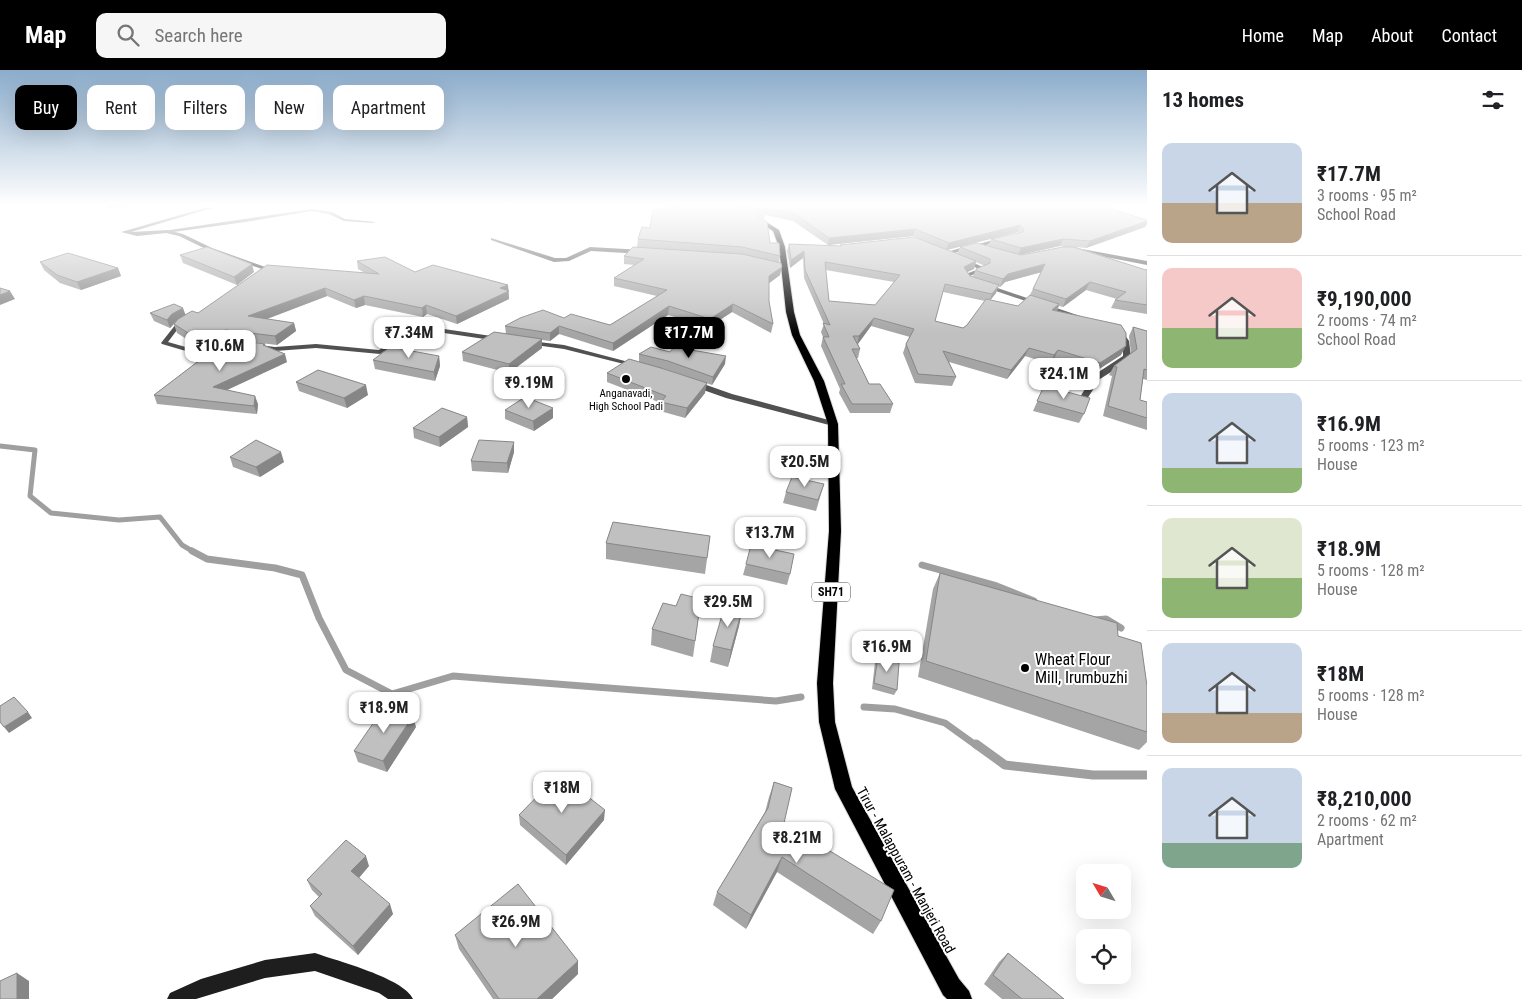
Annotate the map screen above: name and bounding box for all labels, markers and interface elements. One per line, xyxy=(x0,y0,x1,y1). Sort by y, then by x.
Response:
search box xyxy=(96,13,446,58)
text: Map xyxy=(25,21,66,49)
icon: search xyxy=(114,21,142,49)
text: Search here xyxy=(154,24,243,47)
text: Home xyxy=(1242,25,1284,46)
text: Map xyxy=(1312,25,1343,46)
text: About xyxy=(1371,25,1413,46)
text: Contact xyxy=(1441,25,1497,46)
chip: Buy xyxy=(15,85,77,130)
chip: Rent xyxy=(87,85,155,130)
chip: Filters xyxy=(165,85,245,130)
chip: New xyxy=(255,85,323,130)
chip: Apartment xyxy=(333,85,444,130)
icon: filters xyxy=(1479,86,1507,114)
text: 13 homes xyxy=(1162,88,1244,112)
text: ₹17.7M xyxy=(1317,162,1381,186)
icon: home xyxy=(1202,163,1262,223)
text: 3 rooms · 95 m² xyxy=(1317,186,1417,205)
text: School Road xyxy=(1317,205,1396,224)
text: ₹9,190,000 xyxy=(1317,287,1412,311)
icon: home xyxy=(1202,288,1262,348)
text: 2 rooms · 74 m² xyxy=(1317,311,1417,330)
pin: ₹7.34M xyxy=(368,316,450,359)
pin: ₹17.7M xyxy=(648,316,730,359)
text: ₹7.34M xyxy=(385,323,433,342)
text: ₹17.7M xyxy=(665,323,713,342)
pin: ₹10.6M xyxy=(179,330,261,372)
text: School Road xyxy=(1317,330,1396,349)
text: ₹10.6M xyxy=(196,336,244,355)
pin: ₹24.1M xyxy=(1023,358,1105,400)
text: ₹24.1M xyxy=(1040,364,1088,383)
pin: ₹9.19M xyxy=(488,366,570,409)
text: ₹9.19M xyxy=(505,373,553,392)
marker: Anganavadi, High School Padi xyxy=(620,373,632,385)
place label: Anganavadi, High School Padi xyxy=(589,387,663,413)
text: ₹16.9M xyxy=(1317,412,1381,436)
icon: home xyxy=(1202,413,1262,473)
text: 5 rooms · 123 m² xyxy=(1317,436,1425,455)
pin: ₹20.5M xyxy=(764,446,846,488)
text: ₹20.5M xyxy=(781,452,829,471)
text: House xyxy=(1317,455,1357,474)
pin: ₹13.7M xyxy=(729,516,811,559)
text: ₹13.7M xyxy=(746,523,794,542)
text: ₹18.9M xyxy=(1317,537,1381,561)
icon: home xyxy=(1202,538,1262,598)
text: 5 rooms · 128 m² xyxy=(1317,561,1425,580)
text: House xyxy=(1317,580,1357,599)
road number: SH71 xyxy=(812,582,850,602)
pin: ₹29.5M xyxy=(687,586,769,628)
text: ₹29.5M xyxy=(704,592,752,611)
pin: ₹16.9M xyxy=(846,630,928,673)
text: ₹16.9M xyxy=(863,637,911,656)
place label: Wheat Flour Mill, Irumbuzhi xyxy=(1035,650,1128,687)
marker: Wheat Flour Mill, Irumbuzhi xyxy=(1019,662,1031,674)
text: ₹18M xyxy=(1317,662,1364,686)
icon: home xyxy=(1202,663,1262,723)
text: 5 rooms · 128 m² xyxy=(1317,686,1425,705)
pin: ₹18.9M xyxy=(343,692,425,734)
text: ₹18.9M xyxy=(360,698,408,717)
text: House xyxy=(1317,705,1357,724)
pin: ₹18M xyxy=(532,772,592,814)
text: ₹18M xyxy=(544,778,580,797)
street label: Tirur - Malappuram - Manjeri Road xyxy=(854,784,958,956)
text: ₹8,210,000 xyxy=(1317,787,1412,811)
icon: home xyxy=(1202,788,1262,848)
text: 2 rooms · 62 m² xyxy=(1317,811,1417,830)
pin: ₹8.21M xyxy=(756,822,838,864)
text: ₹8.21M xyxy=(773,828,821,847)
text: Apartment xyxy=(1317,830,1384,849)
north arrow xyxy=(1076,864,1131,919)
map controls xyxy=(1076,864,1131,984)
pin: ₹26.9M xyxy=(475,906,557,948)
text: ₹26.9M xyxy=(492,912,540,931)
button: locate xyxy=(1076,929,1131,984)

